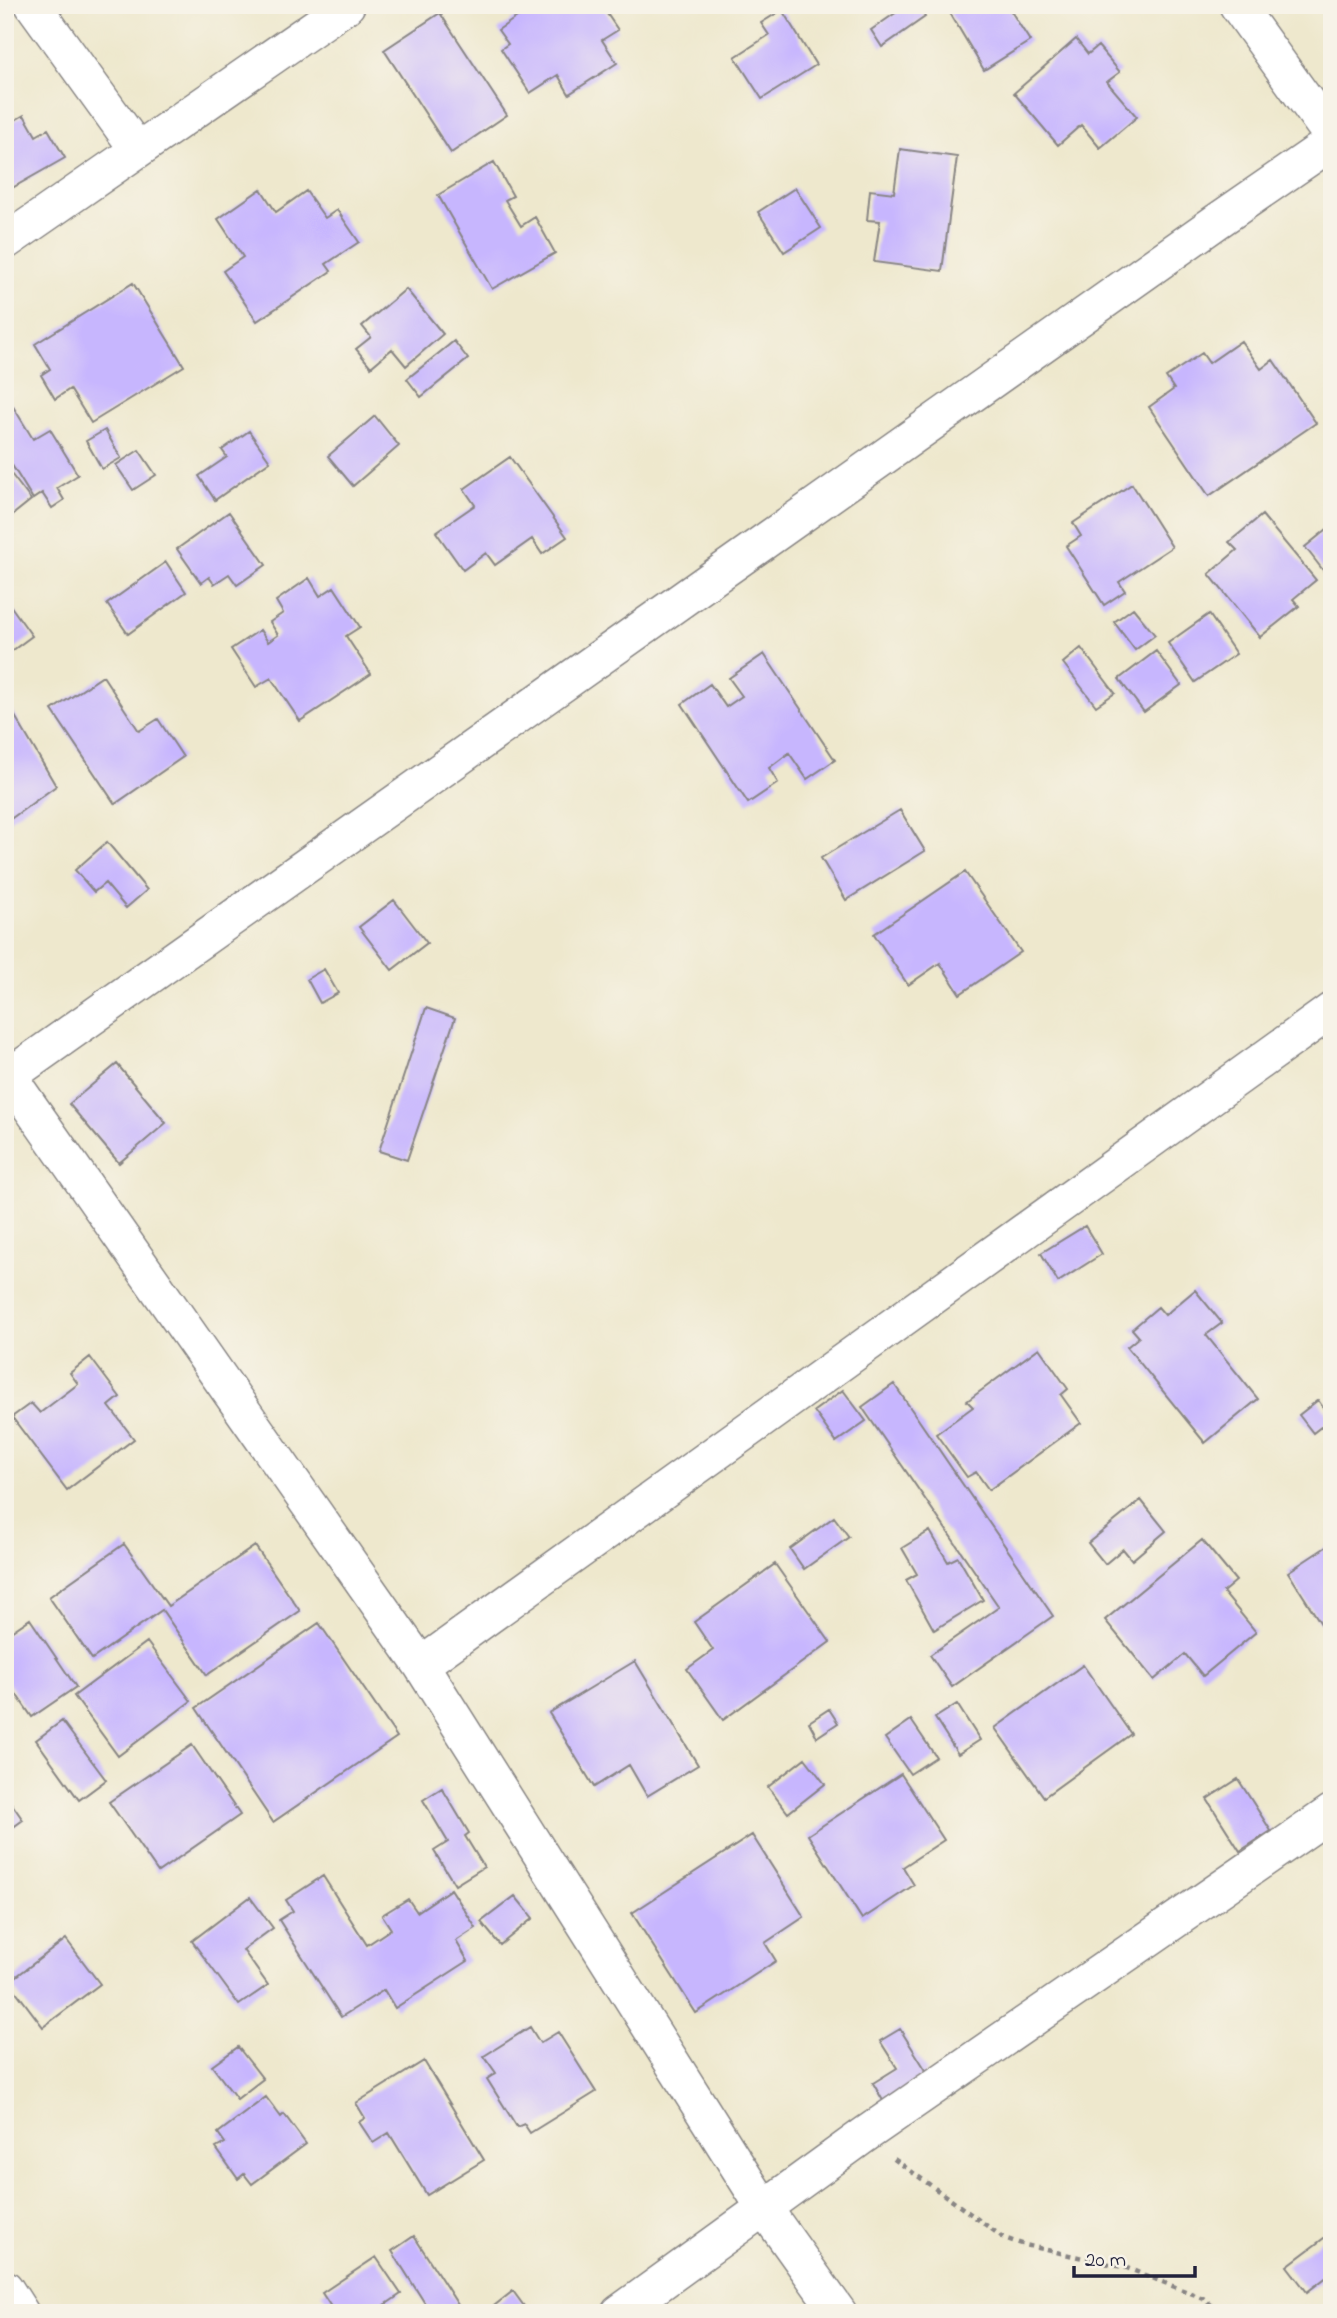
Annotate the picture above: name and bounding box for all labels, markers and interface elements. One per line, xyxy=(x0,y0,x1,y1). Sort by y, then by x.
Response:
scale bar xyxy=(1074,2234,1195,2278)
text: 20 m xyxy=(1085,2246,1126,2276)

